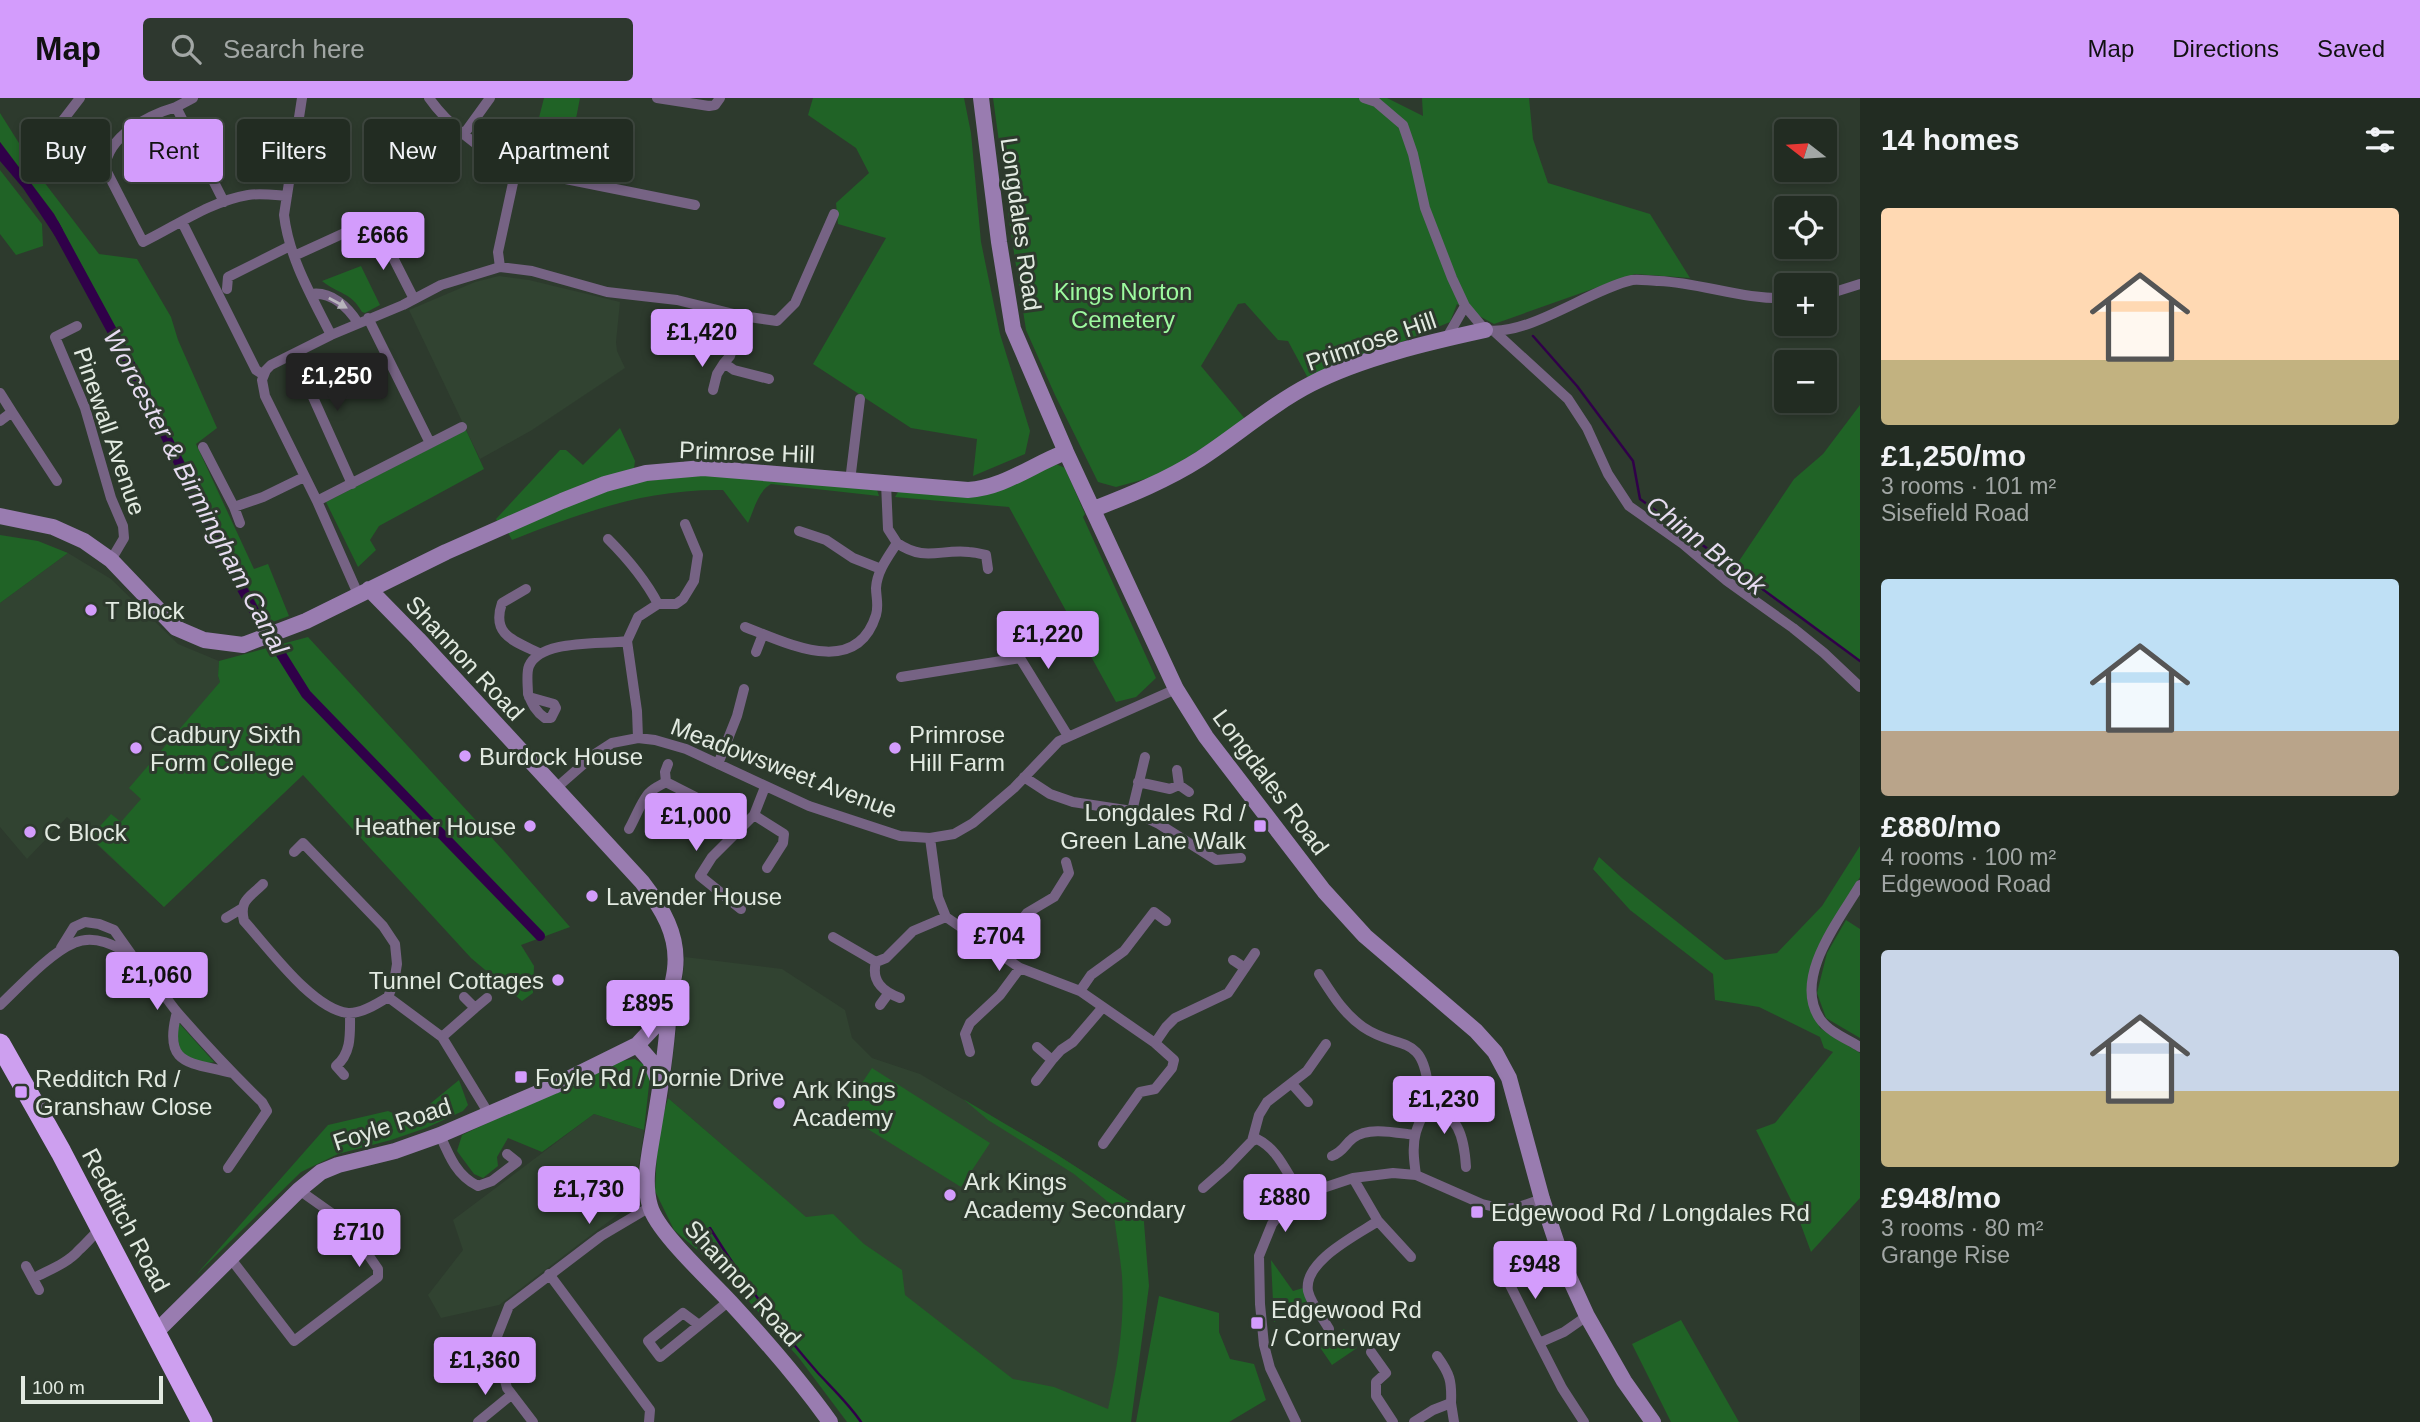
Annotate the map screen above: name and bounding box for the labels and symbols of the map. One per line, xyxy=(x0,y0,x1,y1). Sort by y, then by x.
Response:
north arrow xyxy=(1774,119,1838,182)
street label: Longdales Road xyxy=(995,136,1047,312)
pin: £666 xyxy=(342,212,424,272)
park label: Kings Norton Cemetery xyxy=(1054,278,1192,333)
one-way arrow xyxy=(328,297,348,308)
street label: Primrose Hill xyxy=(1302,306,1440,376)
pin: £1,420 xyxy=(645,310,759,369)
water label: Worcester & Birmingham Canal xyxy=(97,324,295,661)
street label: Pinewall Avenue xyxy=(69,344,151,518)
pin: £1,250 xyxy=(280,354,394,413)
street label: Primrose Hill xyxy=(679,436,815,468)
water label: Chinn Brook xyxy=(1640,489,1773,602)
street label: Shannon Road xyxy=(401,590,529,726)
place label: T Block xyxy=(105,597,186,624)
marker: T Block xyxy=(83,602,99,618)
pin: £1,220 xyxy=(991,612,1105,671)
street label: Longdales Road xyxy=(1208,704,1334,860)
street label: Meadowsweet Avenue xyxy=(667,712,901,824)
place label: Cadbury Sixth Form College xyxy=(150,721,301,776)
place label: Primrose Hill Farm xyxy=(909,721,1005,776)
marker: Cadbury Sixth Form College xyxy=(128,740,144,756)
marker: Primrose Hill Farm xyxy=(887,740,903,756)
place label: Burdock House xyxy=(479,743,643,770)
marker: Burdock House xyxy=(457,748,473,764)
pin: £1,000 xyxy=(639,794,753,853)
place label: Longdales Rd / Green Lane Walk xyxy=(1060,799,1247,854)
place label: Heather House xyxy=(355,813,516,840)
marker: Heather House xyxy=(522,818,538,834)
marker: Longdales Rd / Green Lane Walk xyxy=(1252,818,1268,834)
place label: C Block xyxy=(44,819,128,846)
marker: C Block xyxy=(22,824,38,840)
place label: Lavender House xyxy=(606,883,782,910)
marker: Lavender House xyxy=(584,888,600,904)
pin: £704 xyxy=(958,914,1040,973)
pin: £1,060 xyxy=(100,953,214,1012)
place label: Tunnel Cottages xyxy=(369,967,544,994)
marker: Tunnel Cottages xyxy=(550,972,566,988)
pin: £895 xyxy=(607,981,689,1040)
place label: Foyle Rd / Dornie Drive xyxy=(535,1064,784,1091)
place label: Redditch Rd / Granshaw Close xyxy=(35,1065,212,1120)
marker: Foyle Rd / Dornie Drive xyxy=(513,1069,529,1085)
place label: Ark Kings Academy xyxy=(793,1076,896,1131)
pin: £1,230 xyxy=(1387,1076,1501,1136)
marker: Redditch Rd / Granshaw Close xyxy=(13,1084,29,1100)
street label: Foyle Road xyxy=(329,1092,455,1156)
marker: Ark Kings Academy xyxy=(771,1095,787,1111)
street label: Redditch Road xyxy=(77,1144,175,1296)
pin: £1,730 xyxy=(532,1166,646,1226)
place label: Ark Kings Academy Secondary xyxy=(964,1168,1185,1223)
pin: £880 xyxy=(1244,1174,1326,1234)
marker: Ark Kings Academy Secondary xyxy=(942,1187,958,1203)
place label: Edgewood Rd / Longdales Rd xyxy=(1491,1199,1810,1226)
marker: Edgewood Rd / Longdales Rd xyxy=(1469,1204,1485,1220)
pin: £710 xyxy=(318,1210,400,1269)
street label: Shannon Road xyxy=(679,1214,807,1352)
pin: £948 xyxy=(1494,1242,1576,1301)
place label: Edgewood Rd / Cornerway xyxy=(1271,1296,1422,1351)
marker: Edgewood Rd / Cornerway xyxy=(1249,1315,1265,1331)
pin: £1,360 xyxy=(428,1338,542,1397)
scale bar xyxy=(21,1373,163,1405)

